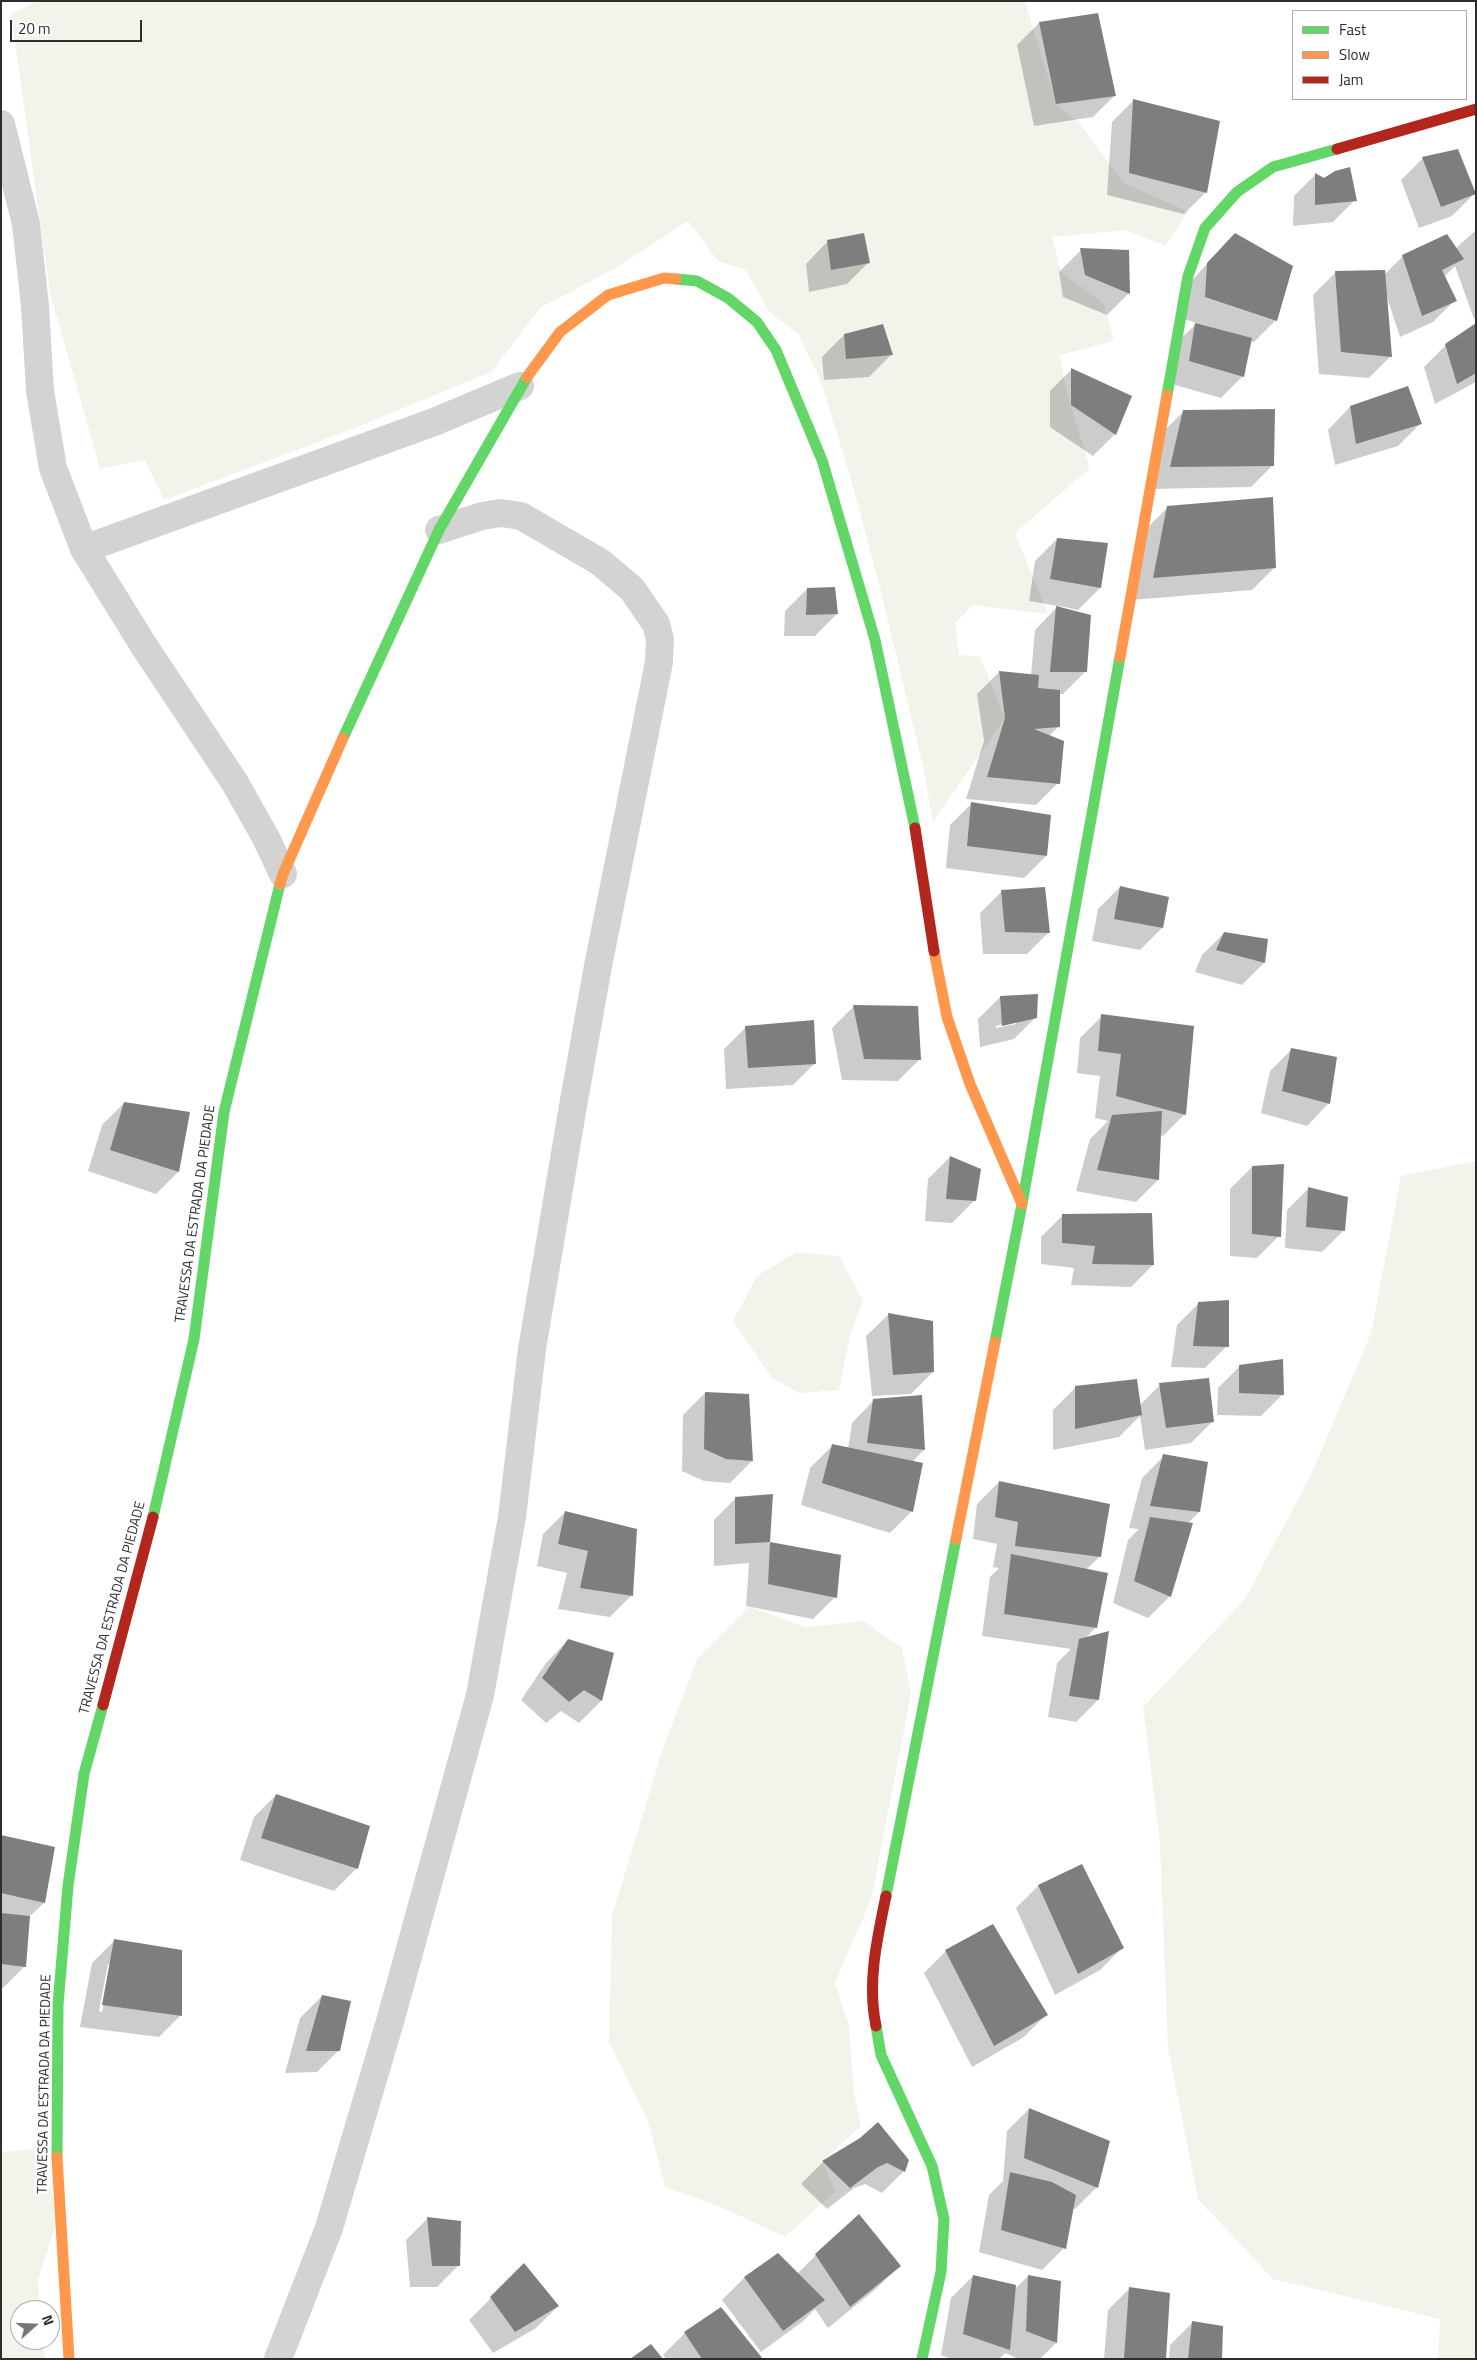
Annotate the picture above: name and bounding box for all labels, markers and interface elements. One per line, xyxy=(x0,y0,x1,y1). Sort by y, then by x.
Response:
scale bar xyxy=(12,10,145,42)
legend xyxy=(1292,10,1467,100)
text: 20 m xyxy=(18,17,51,40)
text: Fast xyxy=(1339,18,1366,41)
text: Slow xyxy=(1339,43,1370,66)
text: Jam xyxy=(1339,68,1363,91)
street label: TRAVESSA DA ESTRADA DA PIEDADE xyxy=(172,1104,220,1324)
street label: TRAVESSA DA ESTRADA DA PIEDADE xyxy=(76,1500,150,1716)
street label: TRAVESSA DA ESTRADA DA PIEDADE xyxy=(35,1974,55,2194)
north arrow xyxy=(10,2300,60,2350)
text: N xyxy=(37,2312,60,2328)

